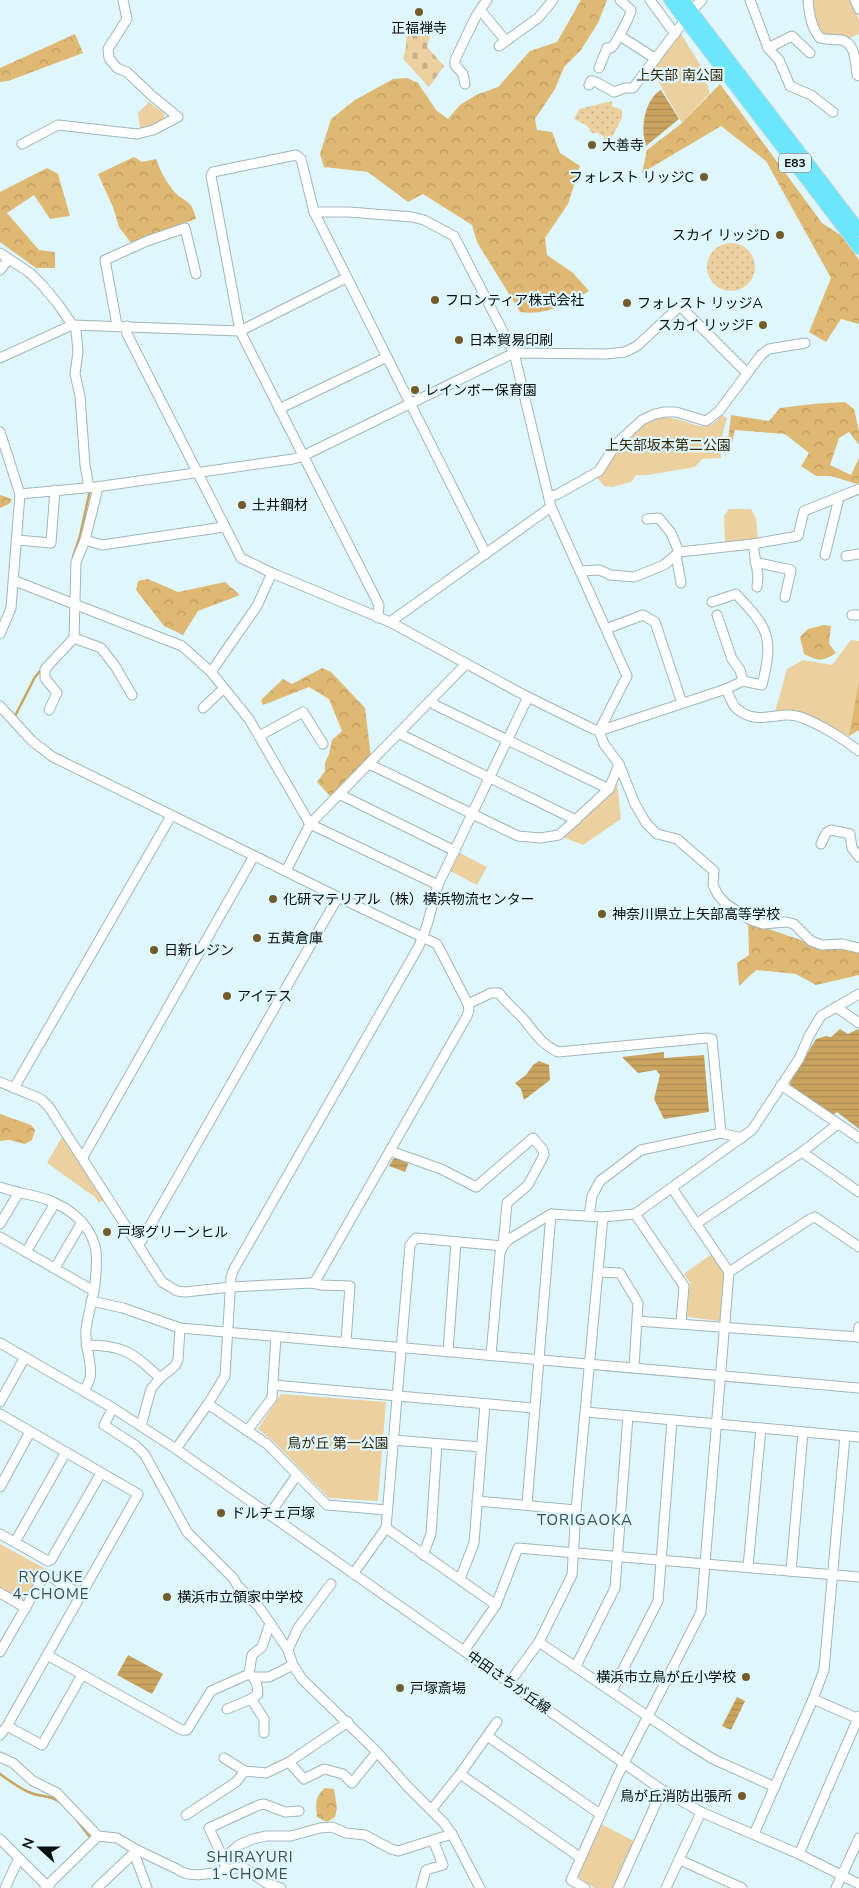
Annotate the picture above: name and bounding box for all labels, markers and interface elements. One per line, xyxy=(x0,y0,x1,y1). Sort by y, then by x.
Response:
marker: 正福禅寺 xyxy=(413,6,425,18)
place label: 正福禅寺 xyxy=(391,19,447,38)
park label: 上矢部 南公園 xyxy=(636,66,724,85)
place label: 大善寺 xyxy=(602,136,644,155)
marker: 大善寺 xyxy=(586,139,598,151)
road number: E83 xyxy=(779,154,811,172)
place label: フォレスト リッジC xyxy=(569,168,694,187)
marker: フォレスト リッジC xyxy=(698,171,710,183)
place label: スカイ リッジD xyxy=(672,226,770,245)
marker: スカイ リッジD xyxy=(774,229,786,241)
place label: フロンティア株式会社 xyxy=(445,291,584,310)
marker: フロンティア株式会社 xyxy=(429,294,441,306)
place label: フォレスト リッジA xyxy=(637,294,763,313)
marker: フォレスト リッジA xyxy=(621,297,633,309)
place label: スカイ リッジF xyxy=(658,316,753,335)
marker: スカイ リッジF xyxy=(757,319,769,331)
place label: 日本貿易印刷 xyxy=(469,331,553,350)
marker: 日本貿易印刷 xyxy=(453,334,465,346)
place label: レインボー保育園 xyxy=(425,381,537,400)
marker: レインボー保育園 xyxy=(409,384,421,396)
park label: 上矢部坂本第二公園 xyxy=(605,436,731,455)
place label: 土井鋼材 xyxy=(252,496,308,515)
marker: 土井鋼材 xyxy=(236,499,248,511)
place label: 化研マテリアル（株）横浜物流センター xyxy=(283,890,535,909)
marker: 化研マテリアル（株）横浜物流センター xyxy=(267,893,279,905)
place label: 神奈川県立上矢部高等学校 xyxy=(612,905,780,924)
marker: 神奈川県立上矢部高等学校 xyxy=(596,908,608,920)
place label: 五黄倉庫 xyxy=(267,929,323,948)
marker: 五黄倉庫 xyxy=(251,932,263,944)
place label: 日新レジン xyxy=(164,941,234,960)
marker: 日新レジン xyxy=(148,944,160,956)
place label: アイテス xyxy=(237,987,292,1006)
marker: アイテス xyxy=(221,990,233,1002)
place label: 戸塚グリーンヒル xyxy=(117,1223,228,1242)
marker: 戸塚グリーンヒル xyxy=(101,1226,113,1238)
park label: 鳥が丘 第一公園 xyxy=(287,1434,389,1453)
place label: ドルチェ戸塚 xyxy=(231,1504,315,1523)
marker: ドルチェ戸塚 xyxy=(215,1507,227,1519)
district label: TORIGAOKA xyxy=(537,1510,633,1530)
district label: RYOUKE 4-CHOME xyxy=(13,1567,89,1604)
place label: 横浜市立領家中学校 xyxy=(177,1588,303,1607)
marker: 横浜市立領家中学校 xyxy=(161,1591,173,1603)
street label: 中田さちが丘線 xyxy=(463,1647,554,1718)
place label: 横浜市立鳥が丘小学校 xyxy=(596,1668,736,1687)
marker: 横浜市立鳥が丘小学校 xyxy=(740,1671,752,1683)
place label: 戸塚斎場 xyxy=(410,1679,466,1698)
marker: 戸塚斎場 xyxy=(394,1682,406,1694)
place label: 鳥が丘消防出張所 xyxy=(620,1787,732,1806)
marker: 鳥が丘消防出張所 xyxy=(736,1790,748,1802)
north arrow xyxy=(15,1823,65,1873)
text: N xyxy=(18,1835,39,1852)
district label: SHIRAYURI 1-CHOME xyxy=(206,1847,294,1884)

